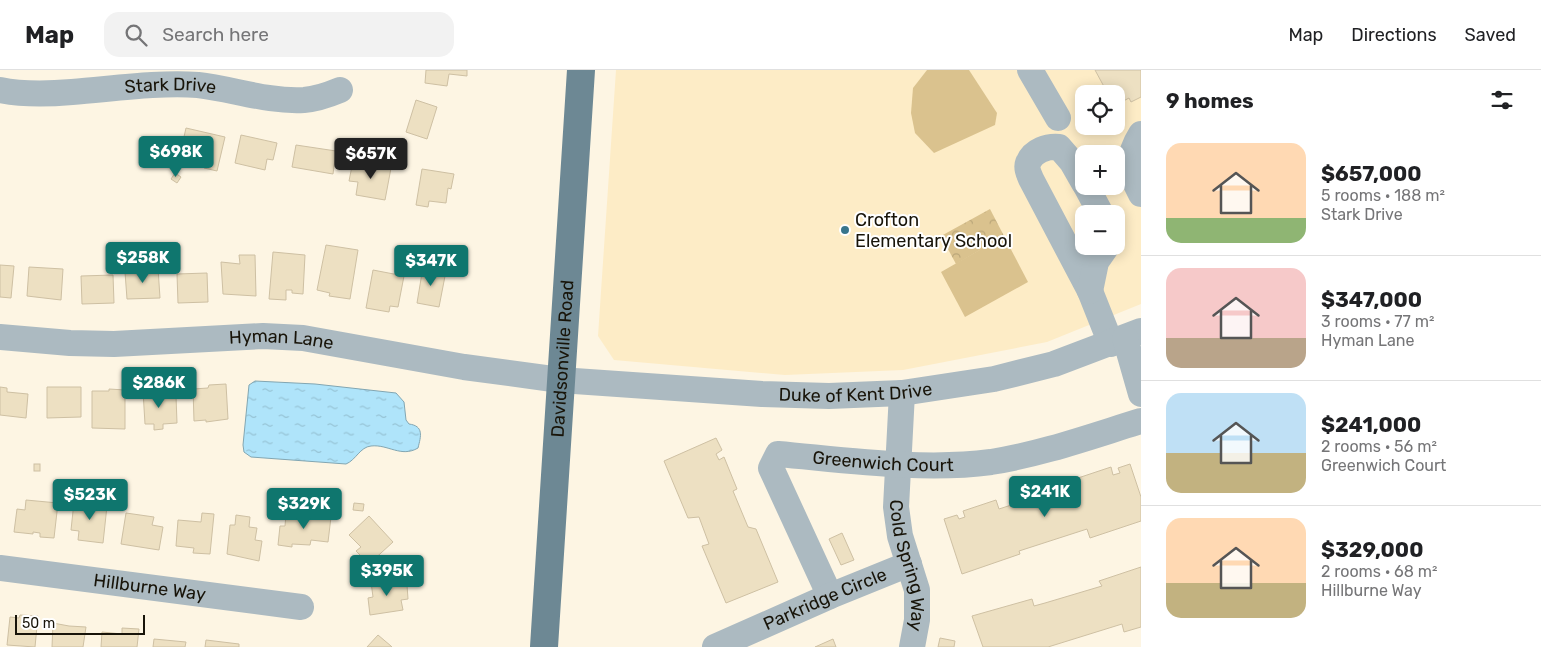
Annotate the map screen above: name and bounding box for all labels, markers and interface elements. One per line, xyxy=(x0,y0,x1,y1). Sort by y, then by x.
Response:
search box xyxy=(104,12,454,57)
text: Map xyxy=(25,21,74,49)
icon: search xyxy=(122,21,150,49)
text: Search here xyxy=(162,23,269,46)
text: Map xyxy=(1288,24,1323,46)
text: Directions xyxy=(1351,24,1437,46)
text: Saved xyxy=(1465,24,1516,46)
street label: Stark Drive xyxy=(124,73,218,99)
map controls xyxy=(1075,85,1125,255)
button: locate xyxy=(1075,85,1125,135)
icon: filters xyxy=(1488,86,1516,114)
text: 9 homes xyxy=(1166,88,1254,113)
pin: $698K xyxy=(141,136,211,178)
pin: $657K xyxy=(336,138,406,180)
text: $698K xyxy=(150,142,202,161)
text: $657K xyxy=(345,144,397,163)
button: + xyxy=(1075,145,1125,195)
text: $657,000 xyxy=(1321,161,1422,186)
icon: home xyxy=(1206,163,1266,223)
text: 5 rooms · 188 m² xyxy=(1321,186,1445,205)
button: − xyxy=(1075,205,1125,255)
text: Stark Drive xyxy=(1321,205,1403,224)
place label: Crofton Elementary School xyxy=(855,209,1012,252)
marker: Crofton Elementary School xyxy=(839,224,851,236)
pin: $258K xyxy=(108,242,178,284)
pin: $347K xyxy=(396,244,466,287)
text: $258K xyxy=(117,248,169,267)
text: $347K xyxy=(405,251,457,270)
street label: Davidsonville Road xyxy=(546,279,579,438)
text: $347,000 xyxy=(1321,287,1422,312)
icon: home xyxy=(1206,288,1266,348)
text: 3 rooms · 77 m² xyxy=(1321,312,1434,331)
street label: Hyman Lane xyxy=(228,325,336,354)
text: Hyman Lane xyxy=(1321,331,1414,350)
pin: $286K xyxy=(124,366,194,409)
text: $286K xyxy=(133,373,185,392)
street label: Duke of Kent Drive xyxy=(778,378,934,407)
text: $241,000 xyxy=(1321,412,1421,437)
icon: home xyxy=(1206,413,1266,473)
text: 2 rooms · 56 m² xyxy=(1321,437,1437,456)
street label: Greenwich Court xyxy=(811,446,954,476)
text: Greenwich Court xyxy=(1321,456,1446,475)
pin: $241K xyxy=(1010,476,1080,518)
pin: $523K xyxy=(55,478,125,521)
text: $241K xyxy=(1020,482,1070,501)
text: $523K xyxy=(64,485,116,504)
pin: $329K xyxy=(269,488,339,530)
text: $329K xyxy=(278,494,330,513)
street label: Cold Spring Way xyxy=(885,499,929,633)
text: $329,000 xyxy=(1321,537,1423,562)
icon: home xyxy=(1206,538,1266,598)
pin: $395K xyxy=(352,554,422,597)
text: $395K xyxy=(361,561,413,580)
text: 2 rooms · 68 m² xyxy=(1321,562,1438,581)
street label: Parkridge Circle xyxy=(760,563,890,635)
street label: Hillburne Way xyxy=(92,569,207,606)
text: Hillburne Way xyxy=(1321,581,1422,600)
scale bar xyxy=(15,612,145,635)
text: 50 m xyxy=(22,615,55,632)

